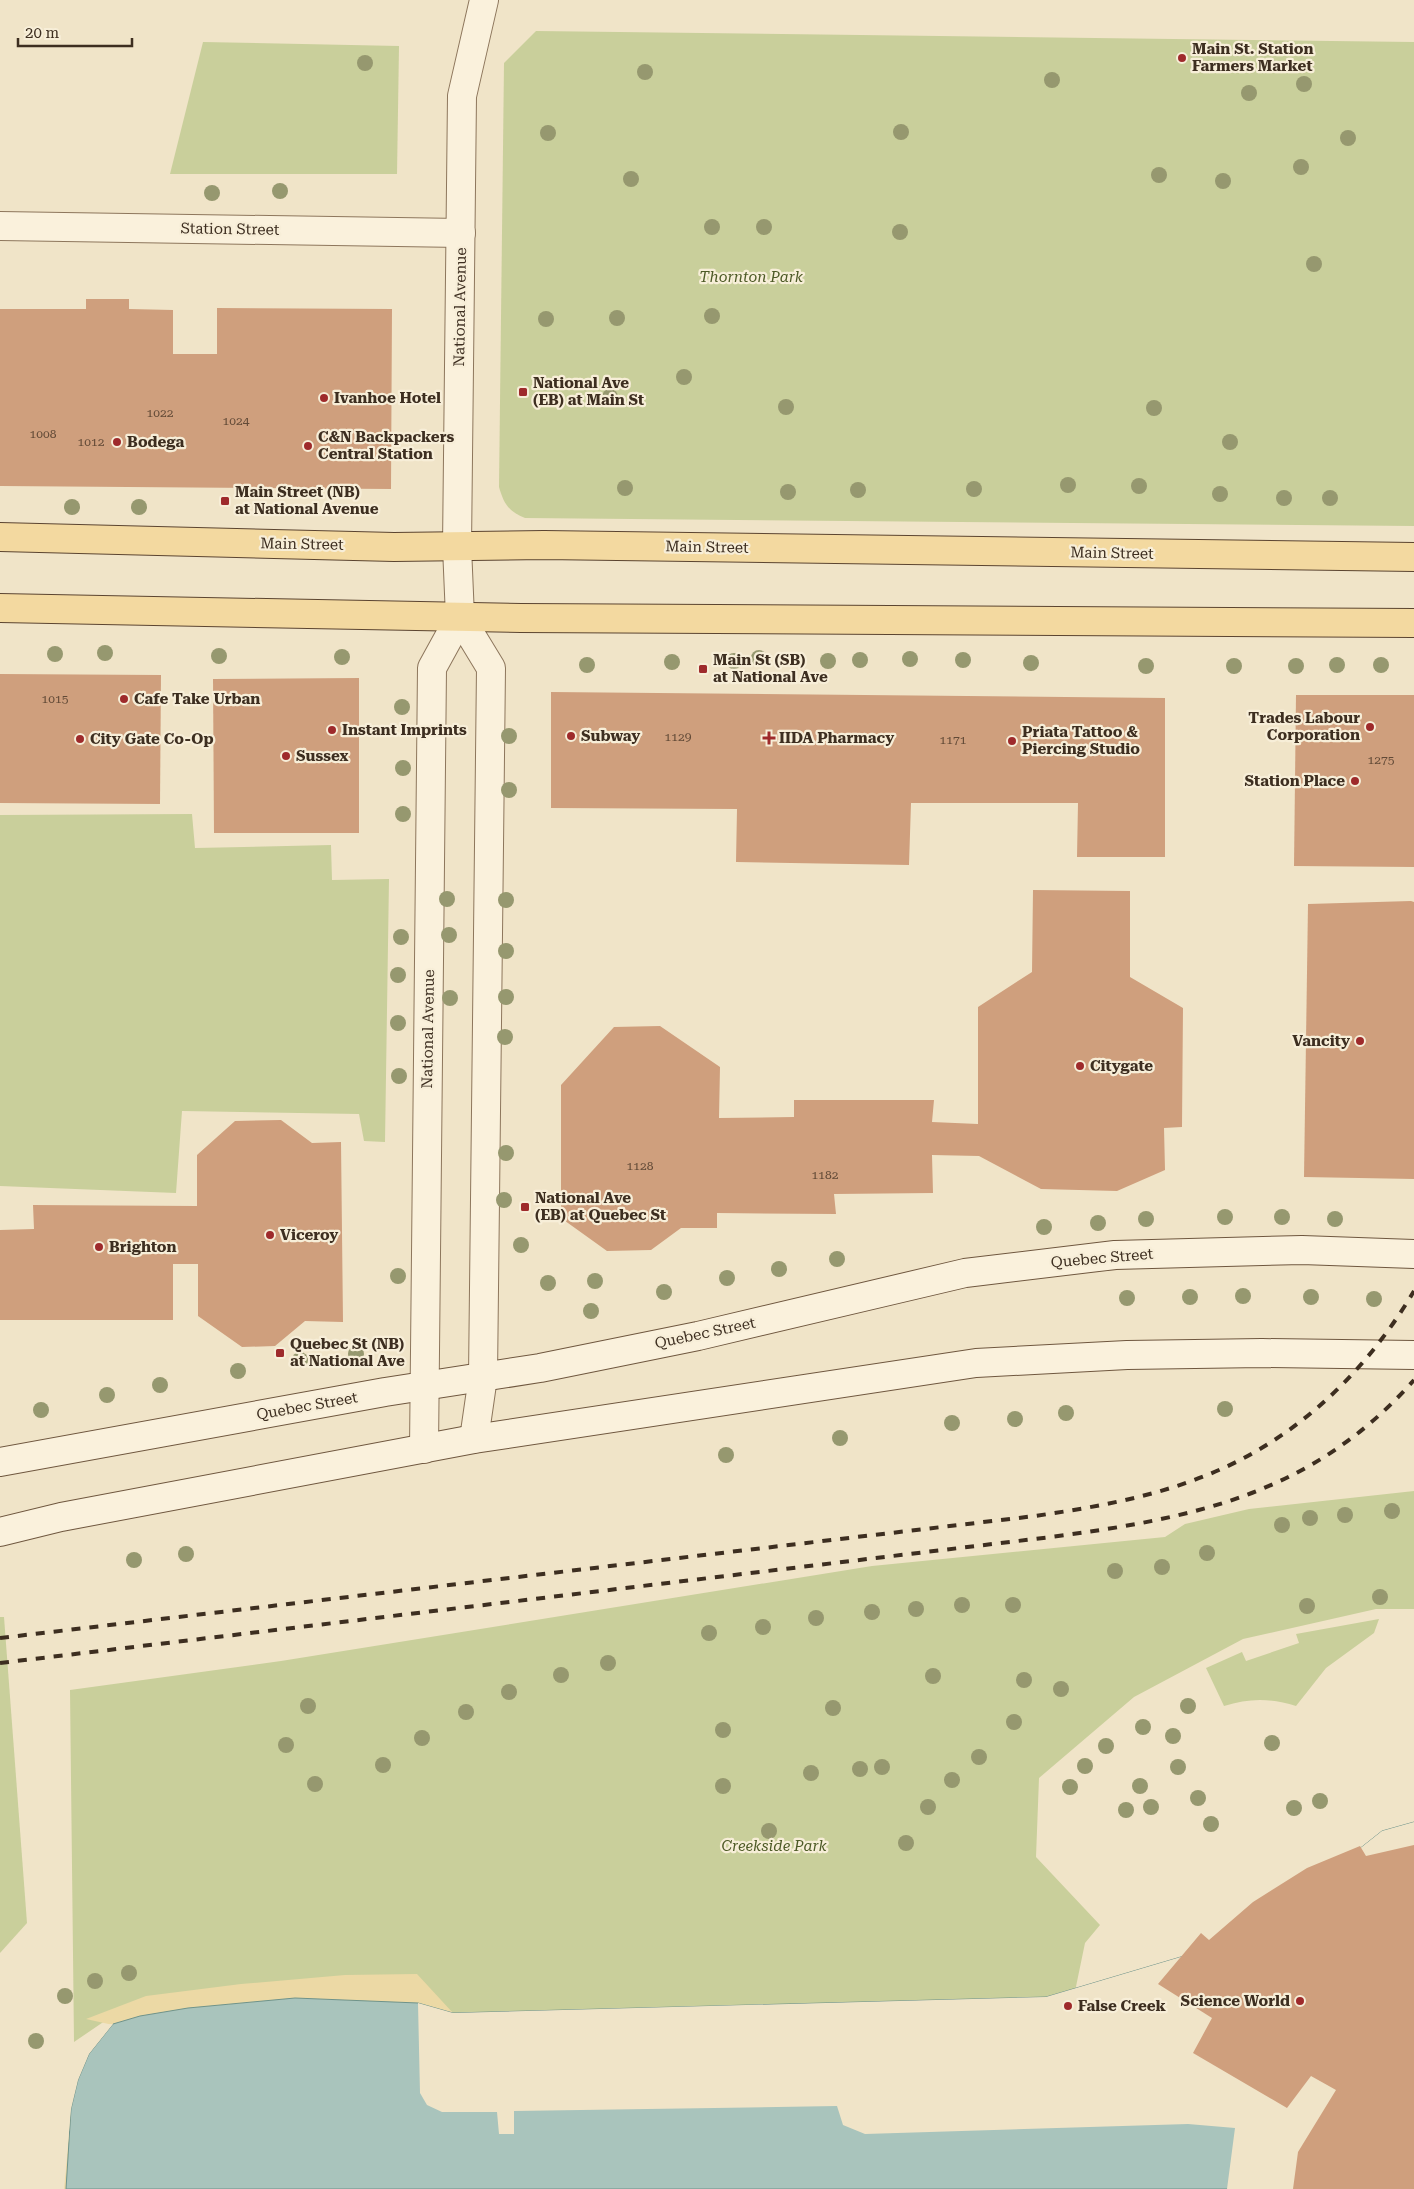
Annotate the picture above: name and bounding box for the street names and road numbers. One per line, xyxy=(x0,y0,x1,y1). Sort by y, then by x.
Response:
street label: Station Street xyxy=(180,219,280,239)
street label: National Avenue xyxy=(450,247,470,367)
street label: Main Street xyxy=(260,534,344,554)
street label: Main Street xyxy=(665,537,749,557)
street label: Main Street xyxy=(1070,543,1154,563)
street label: National Avenue xyxy=(418,969,438,1089)
street label: Quebec Street xyxy=(1050,1245,1154,1271)
street label: Quebec Street xyxy=(653,1313,757,1352)
street label: Quebec Street xyxy=(255,1388,359,1424)

